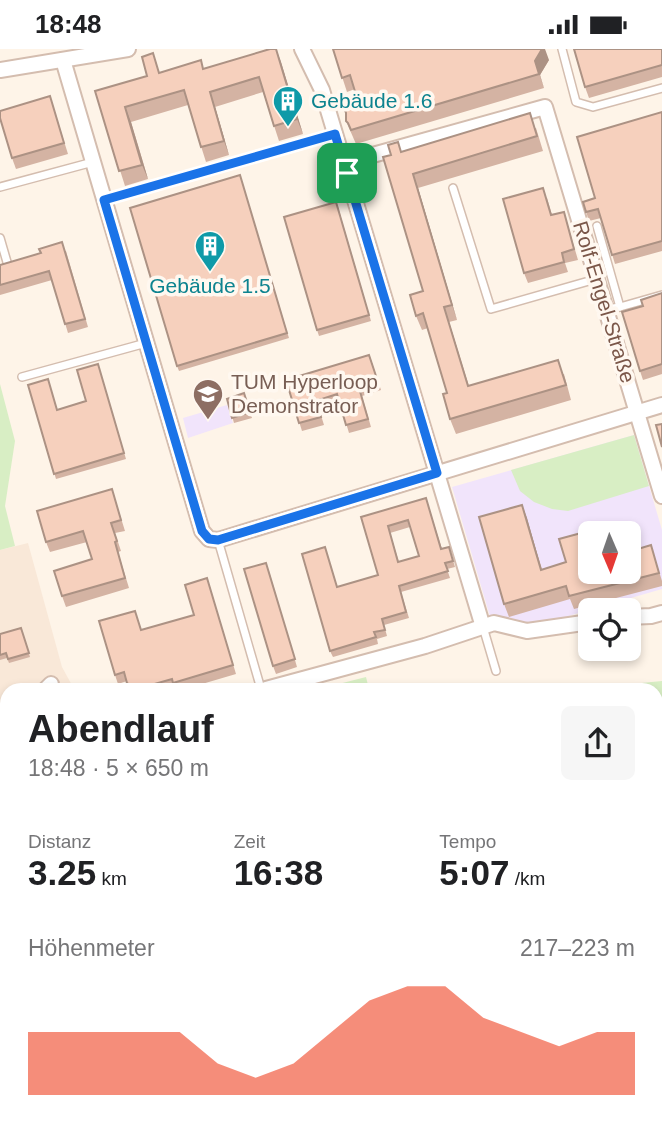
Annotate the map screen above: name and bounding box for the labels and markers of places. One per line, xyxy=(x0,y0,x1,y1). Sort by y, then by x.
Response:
building icon: Gebäude 1.6 xyxy=(271,84,305,128)
place label: Gebäude 1.6 xyxy=(311,89,432,112)
pin xyxy=(317,143,377,203)
building icon: Gebäude 1.5 xyxy=(193,229,227,273)
place label: Gebäude 1.5 xyxy=(149,274,271,297)
place label: TUM Hyperloop Demonstrator xyxy=(231,370,378,417)
school or university icon: TUM Hyperloop Demonstrator xyxy=(191,377,225,421)

